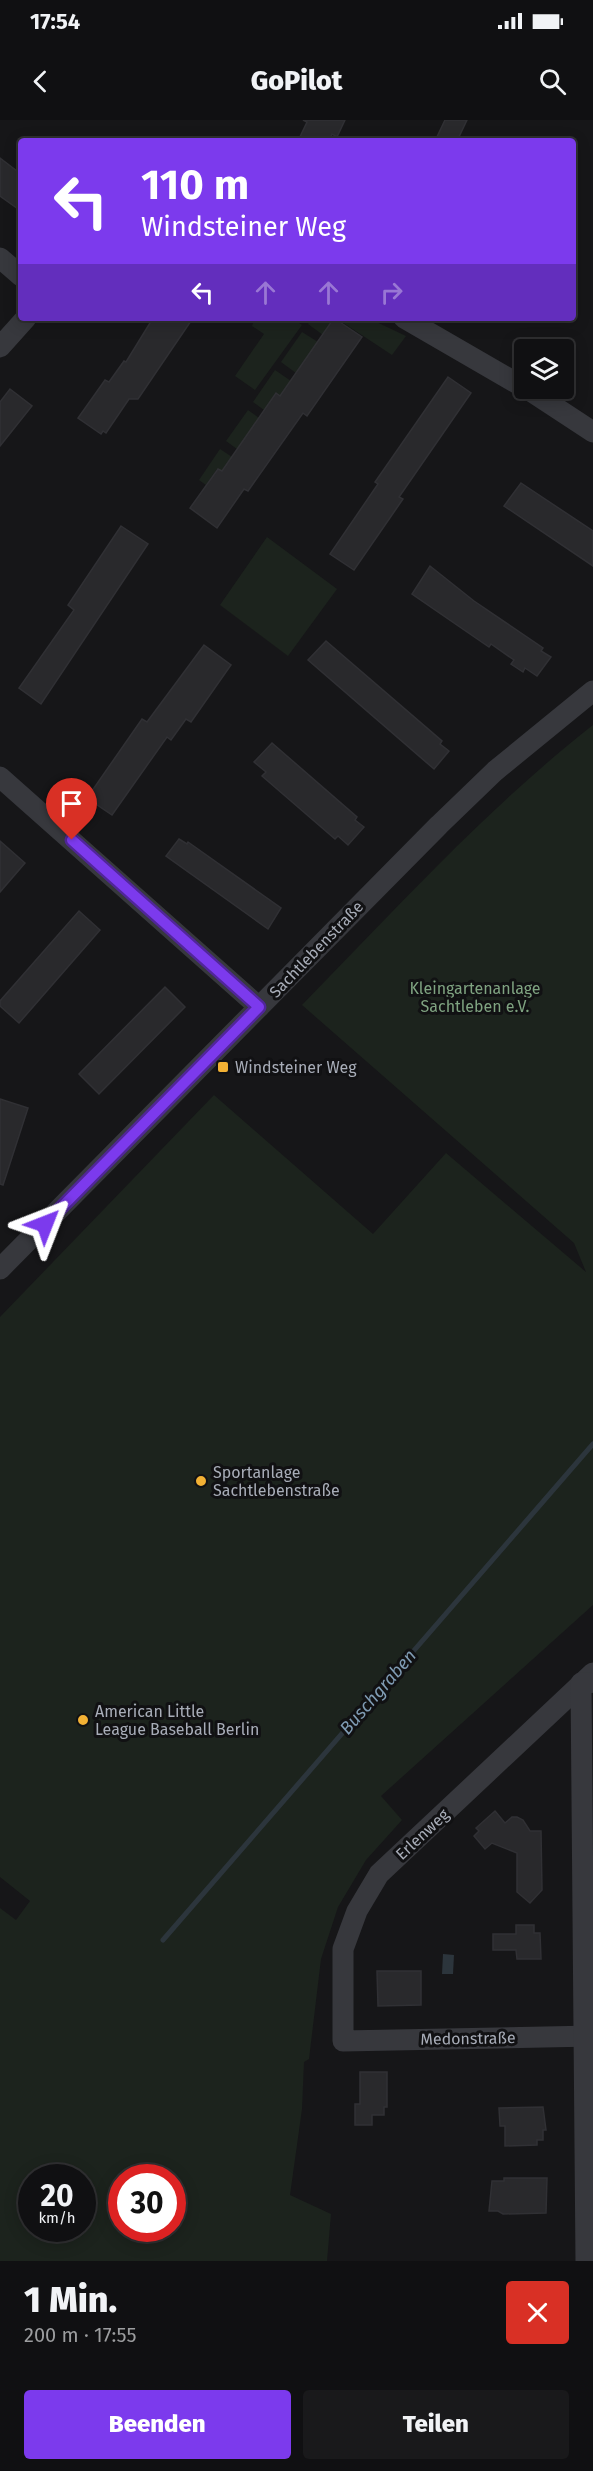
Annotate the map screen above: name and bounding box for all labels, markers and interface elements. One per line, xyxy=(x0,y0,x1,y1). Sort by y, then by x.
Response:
text: 17:54 xyxy=(30,8,80,35)
icon: back xyxy=(24,65,57,98)
text: GoPilot xyxy=(251,65,342,97)
icon: search xyxy=(536,65,569,98)
text: 110 m xyxy=(141,160,249,210)
icon: left xyxy=(42,162,120,240)
text: Windsteiner Weg xyxy=(141,211,346,243)
icon: left xyxy=(186,276,219,309)
icon: ahead xyxy=(249,276,282,309)
icon: ahead xyxy=(312,276,345,309)
icon: right xyxy=(375,276,408,309)
map controls xyxy=(514,339,574,399)
button: layers xyxy=(514,339,574,399)
pin xyxy=(46,778,97,840)
icon: arrive xyxy=(55,787,88,820)
street label: Sachtlebenstraße xyxy=(265,897,367,1002)
park label: Kleingartenanlage Sachtleben e.V. xyxy=(409,979,541,1016)
place label: Windsteiner Weg xyxy=(235,1058,357,1077)
marker: Windsteiner Weg xyxy=(216,1060,230,1074)
position arrow xyxy=(13,1192,77,1256)
place label: Sportanlage Sachtlebenstraße xyxy=(213,1463,340,1500)
marker: Sportanlage Sachtlebenstraße xyxy=(194,1474,208,1488)
water label: Buschgraben xyxy=(335,1645,421,1739)
place label: American Little League Baseball Berlin xyxy=(95,1702,259,1739)
marker: American Little League Baseball Berlin xyxy=(76,1713,90,1727)
street label: Erlenweg xyxy=(392,1805,453,1864)
street label: Medonstraße xyxy=(420,2028,516,2049)
speed limit sign: 30 xyxy=(108,2164,186,2242)
text: 20 xyxy=(40,2178,74,2214)
text: km/h xyxy=(38,2209,76,2227)
text: 1 Min. xyxy=(24,2278,117,2322)
button: close xyxy=(506,2281,569,2344)
text: 200 m · 17:55 xyxy=(24,2323,136,2347)
button: Beenden xyxy=(24,2390,291,2459)
button: Teilen xyxy=(303,2390,569,2459)

